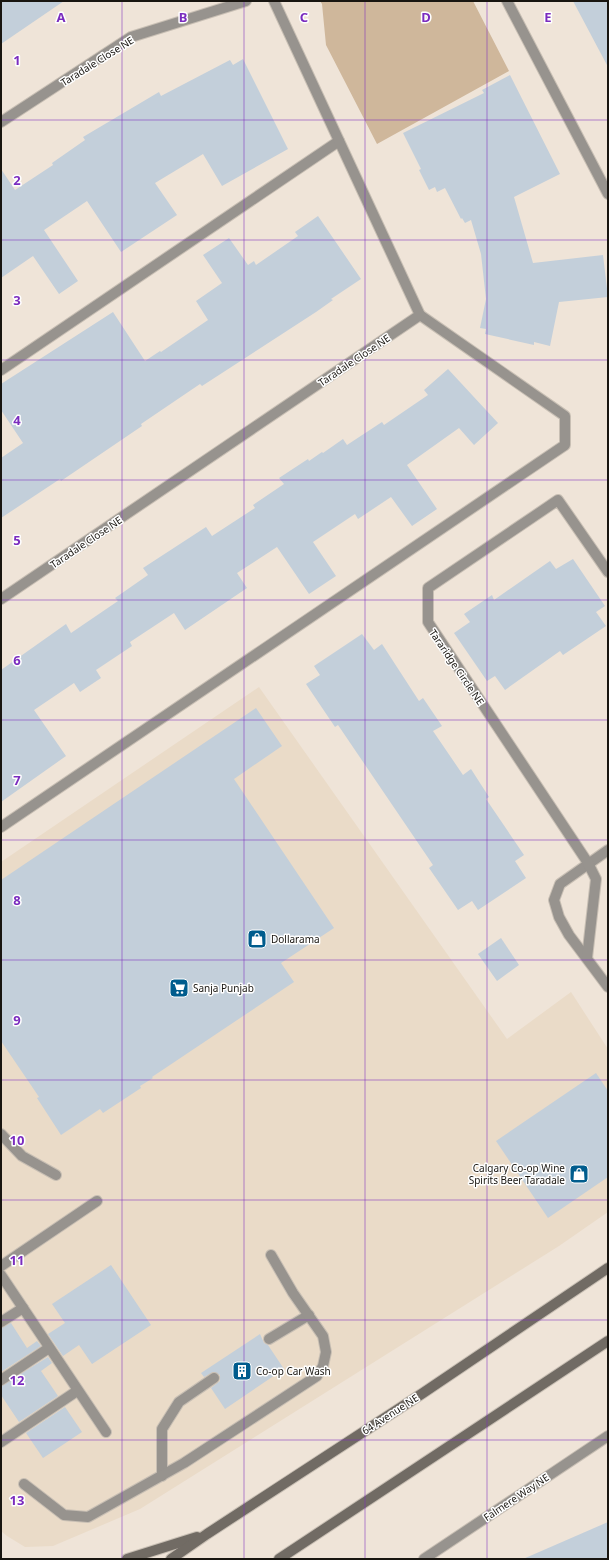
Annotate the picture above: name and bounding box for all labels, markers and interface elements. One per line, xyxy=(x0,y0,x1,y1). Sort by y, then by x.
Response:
text: A xyxy=(57,8,66,26)
text: B xyxy=(179,8,187,26)
text: C xyxy=(300,8,308,26)
text: D xyxy=(421,8,431,26)
text: E xyxy=(544,8,552,26)
street label: Taradale Close NE xyxy=(58,33,136,89)
text: 1 xyxy=(13,51,21,69)
text: 2 xyxy=(13,171,21,189)
text: 3 xyxy=(13,291,21,309)
street label: Taradale Close NE xyxy=(315,331,393,389)
text: 4 xyxy=(13,411,21,429)
street label: Taradale Close NE xyxy=(47,513,125,571)
text: 5 xyxy=(13,531,21,549)
street label: Tararidge Circle NE xyxy=(426,626,488,708)
text: 6 xyxy=(13,651,21,669)
text: 7 xyxy=(13,771,21,789)
text: 8 xyxy=(13,891,21,909)
shop icon: Dollarama xyxy=(246,928,268,950)
place label: Dollarama xyxy=(271,932,320,946)
supermarket icon: Sanja Punjab xyxy=(168,977,190,999)
place label: Sanja Punjab xyxy=(193,981,254,995)
text: 9 xyxy=(13,1011,21,1029)
text: 10 xyxy=(10,1131,24,1149)
place label: Calgary Co-op Wine Spirits Beer Taradale xyxy=(469,1161,565,1187)
shop icon: Calgary Co-op Wine Spirits Beer Taradale xyxy=(568,1163,590,1185)
text: 11 xyxy=(10,1251,24,1269)
building icon: Co-op Car Wash xyxy=(231,1360,253,1382)
place label: Co-op Car Wash xyxy=(256,1364,331,1378)
text: 12 xyxy=(10,1371,24,1389)
street label: 64 Avenue NE xyxy=(359,1390,421,1438)
street label: Falmere Way NE xyxy=(481,1470,551,1524)
text: 13 xyxy=(10,1491,24,1509)

